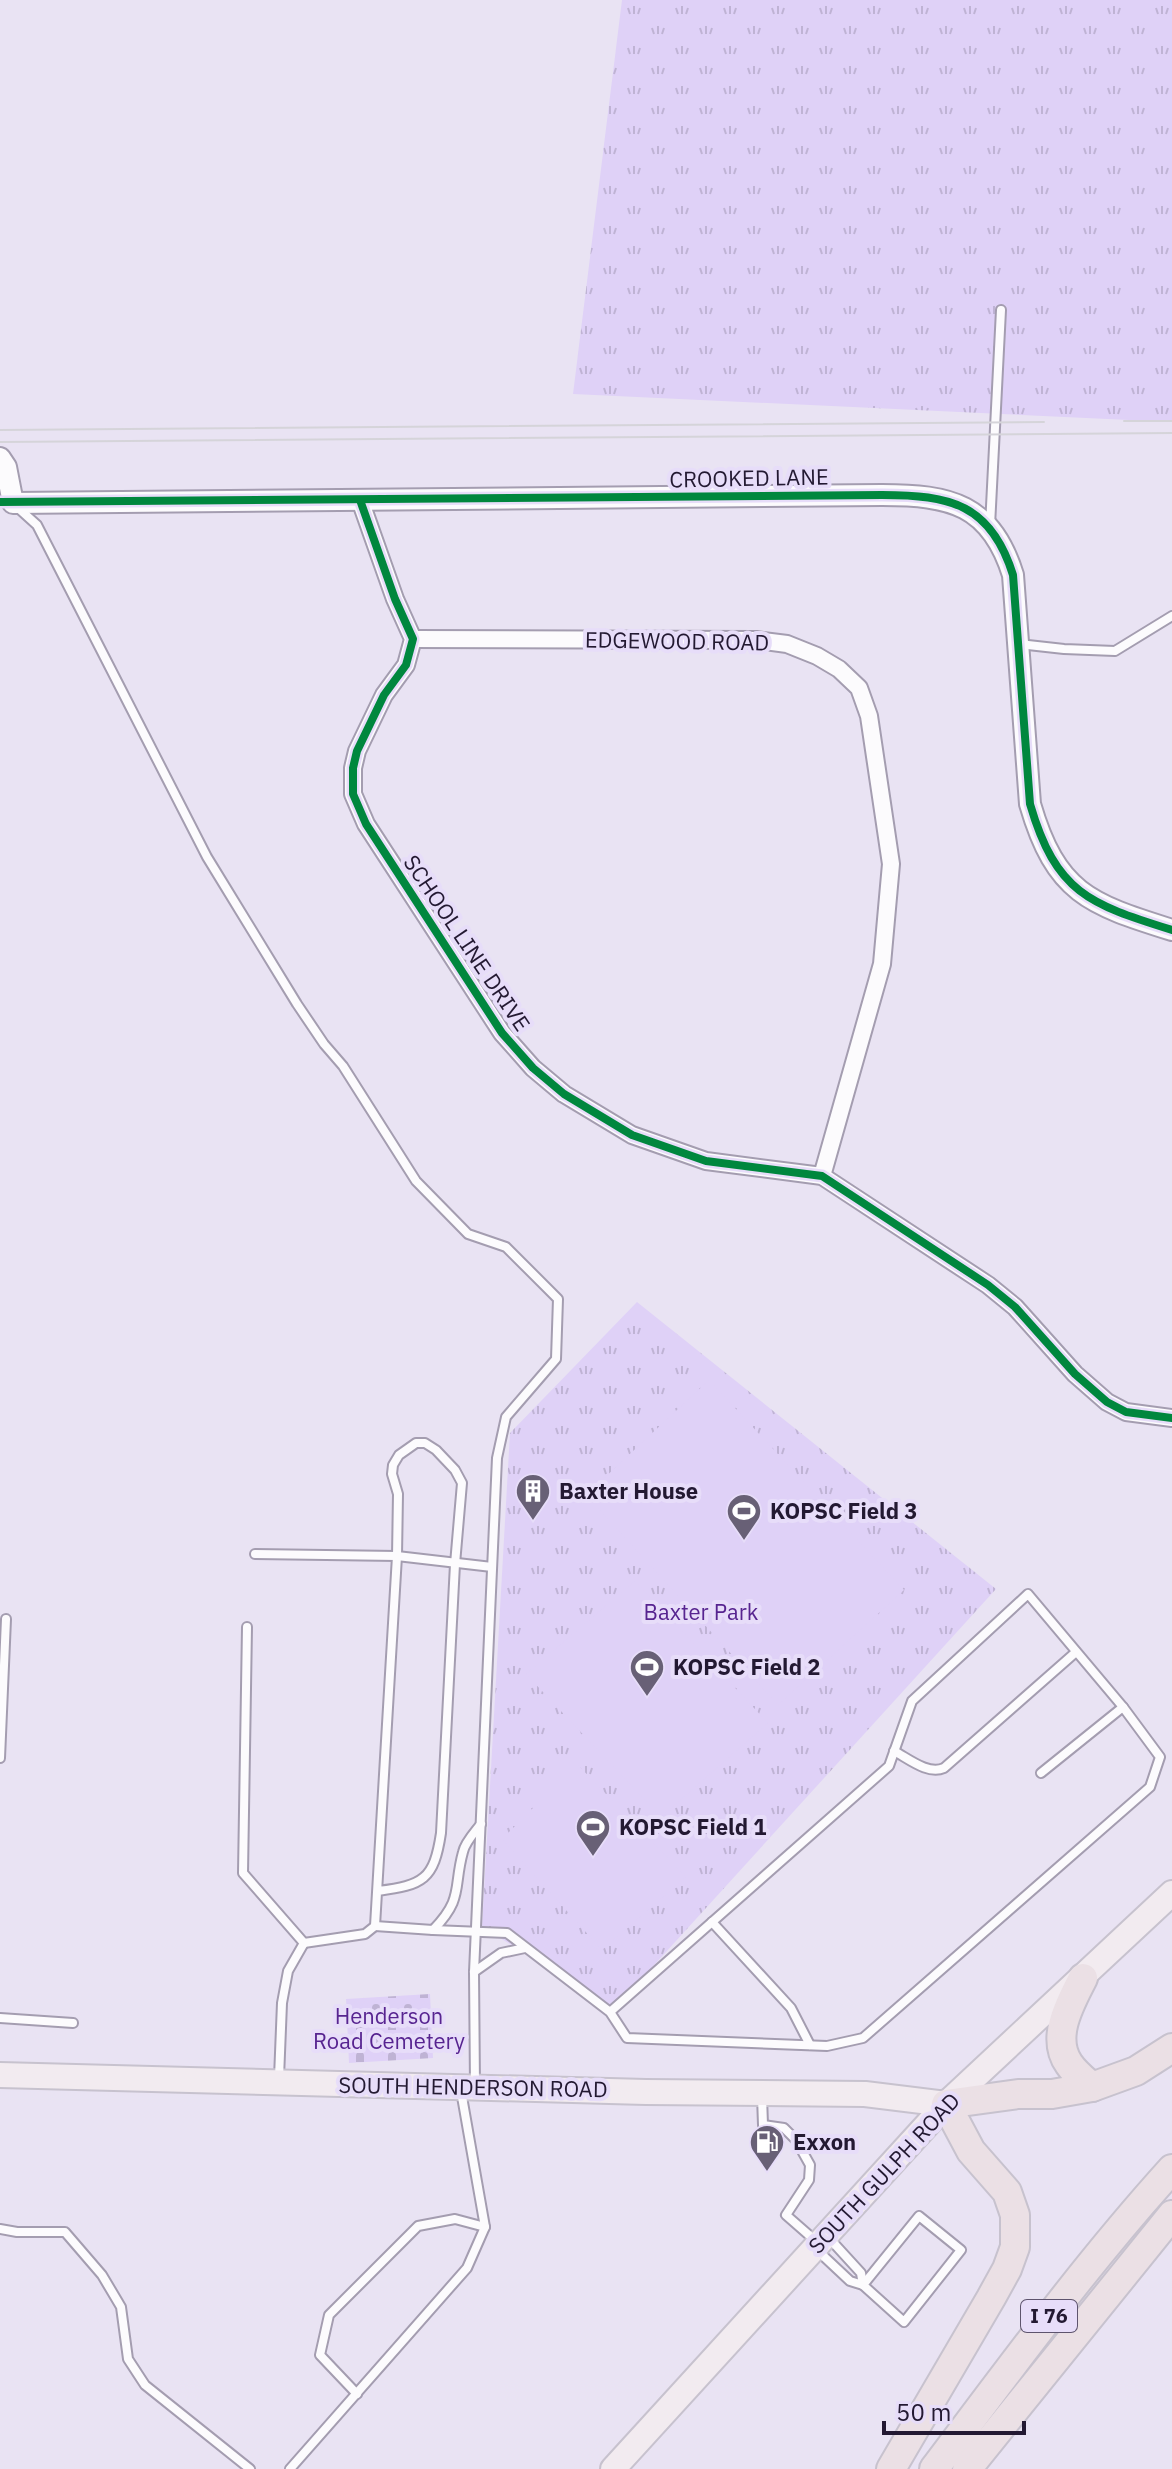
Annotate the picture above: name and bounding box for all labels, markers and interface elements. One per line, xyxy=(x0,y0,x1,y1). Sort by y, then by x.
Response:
street label: CROOKED LANE xyxy=(669,462,829,493)
street label: EDGEWOOD ROAD xyxy=(585,624,769,657)
street label: SCHOOL LINE DRIVE xyxy=(398,849,537,1036)
building icon: Baxter House xyxy=(514,1472,552,1522)
place label: Baxter House xyxy=(559,1476,698,1505)
sports icon: KOPSC Field 3 xyxy=(725,1492,763,1542)
place label: KOPSC Field 3 xyxy=(770,1496,918,1525)
park label: Baxter Park xyxy=(644,1597,759,1626)
sports icon: KOPSC Field 2 xyxy=(628,1648,666,1698)
place label: KOPSC Field 2 xyxy=(673,1652,821,1681)
sports icon: KOPSC Field 1 xyxy=(574,1808,612,1858)
place label: KOPSC Field 1 xyxy=(619,1812,767,1841)
park label: Henderson Road Cemetery xyxy=(313,2001,465,2055)
street label: SOUTH HENDERSON ROAD xyxy=(338,2070,608,2103)
street label: SOUTH GULPH ROAD xyxy=(801,2086,966,2259)
fuel station icon: Exxon xyxy=(748,2123,786,2173)
place label: Exxon xyxy=(793,2127,856,2156)
road number: I 76 xyxy=(1021,2300,1077,2332)
scale bar xyxy=(884,2385,1024,2435)
text: 50 m xyxy=(896,2396,951,2428)

